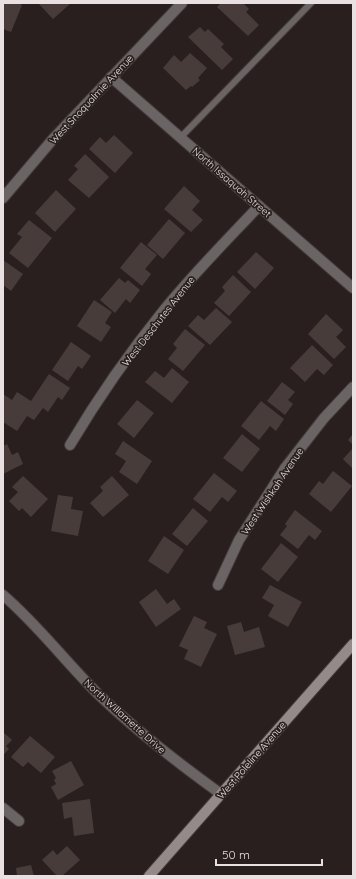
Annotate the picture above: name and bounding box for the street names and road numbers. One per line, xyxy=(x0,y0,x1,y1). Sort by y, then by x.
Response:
street label: West Snoqualmie Avenue xyxy=(47,52,136,147)
street label: North Issaquah Street xyxy=(189,144,274,221)
street label: West Deschutes Avenue xyxy=(119,273,198,369)
street label: West Wishkah Avenue xyxy=(238,445,307,537)
street label: North Willamette Drive xyxy=(81,676,168,757)
street label: West Poleline Avenue xyxy=(214,719,289,802)

